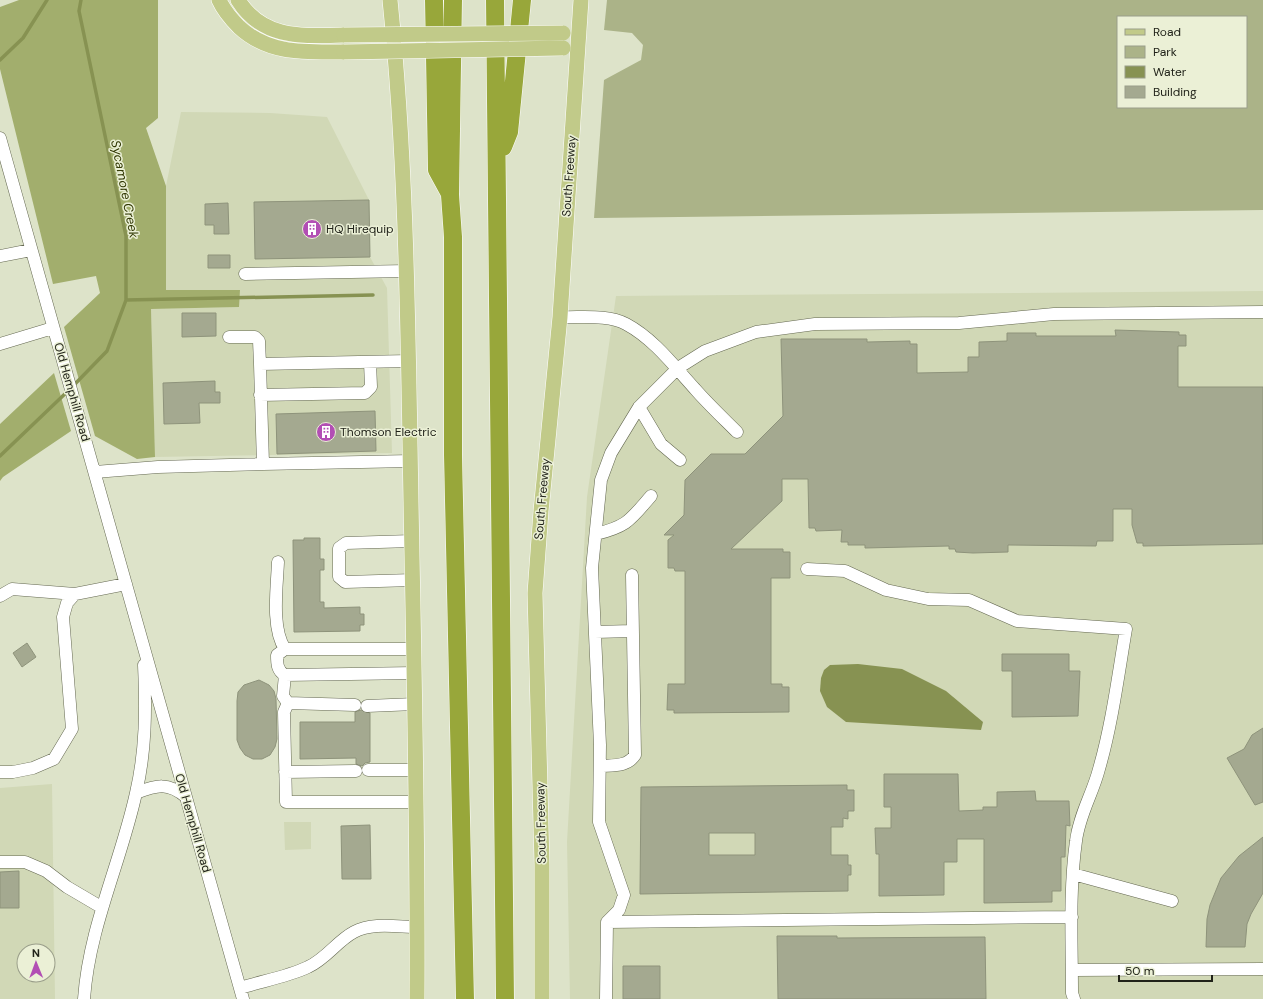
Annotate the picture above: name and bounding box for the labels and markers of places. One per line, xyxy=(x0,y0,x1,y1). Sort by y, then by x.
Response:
building icon: HQ Hirequip xyxy=(301,218,323,240)
place label: HQ Hirequip xyxy=(326,221,394,237)
building icon: Thomson Electric xyxy=(315,421,337,443)
place label: Thomson Electric xyxy=(340,424,437,440)

